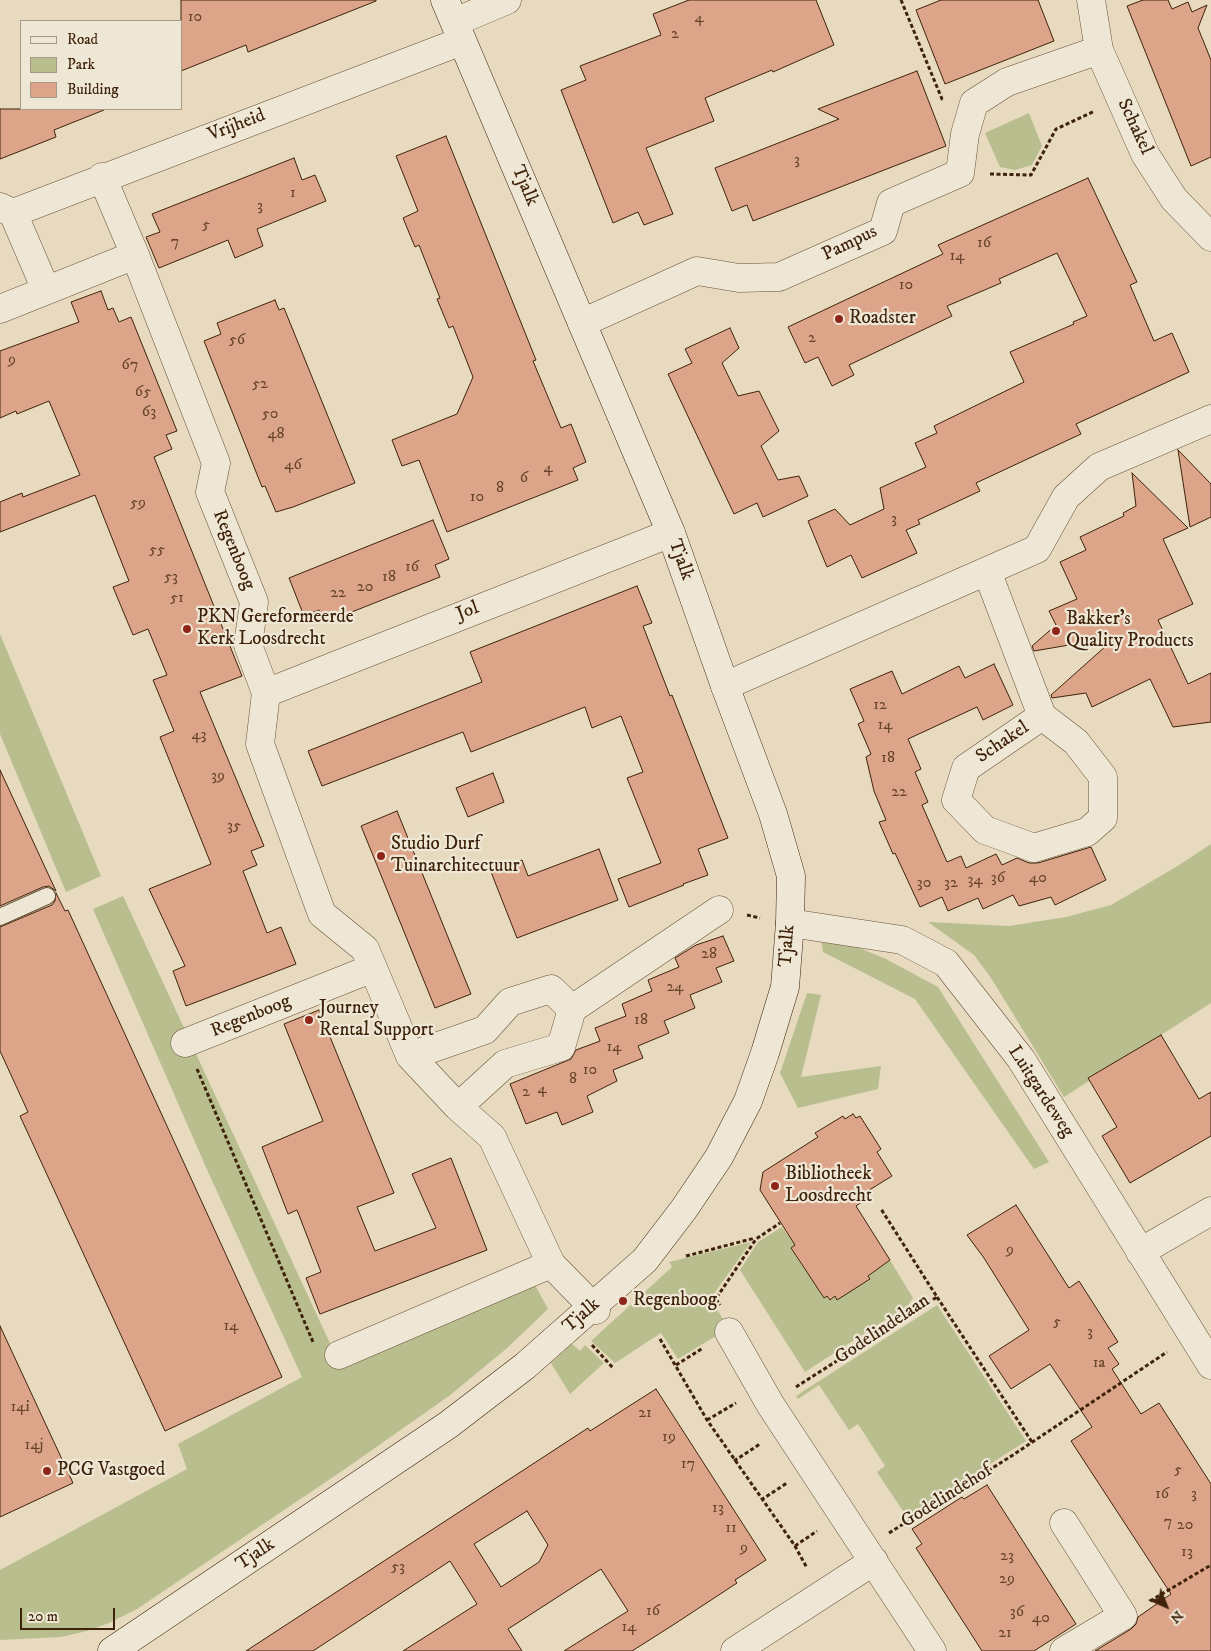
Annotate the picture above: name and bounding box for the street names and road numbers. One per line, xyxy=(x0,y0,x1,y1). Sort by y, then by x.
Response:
street label: Schakel xyxy=(1111,95,1157,159)
street label: Vrijheid xyxy=(205,105,269,147)
street label: Tjalk xyxy=(505,162,543,210)
street label: Pampus xyxy=(819,221,881,267)
street label: Regenboog xyxy=(207,507,259,593)
street label: Tjalk xyxy=(662,536,698,584)
street label: Jol xyxy=(454,597,482,627)
street label: Schakel xyxy=(972,717,1034,769)
street label: Tjalk xyxy=(775,924,801,968)
street label: Regenboog xyxy=(208,991,294,1043)
street label: Luitgardeweg xyxy=(1002,1042,1078,1142)
street label: Godelindelaan xyxy=(831,1290,935,1370)
street label: Tjalk xyxy=(559,1294,605,1338)
street label: Godelindehof xyxy=(897,1460,997,1534)
street label: Tjalk xyxy=(232,1534,280,1576)

